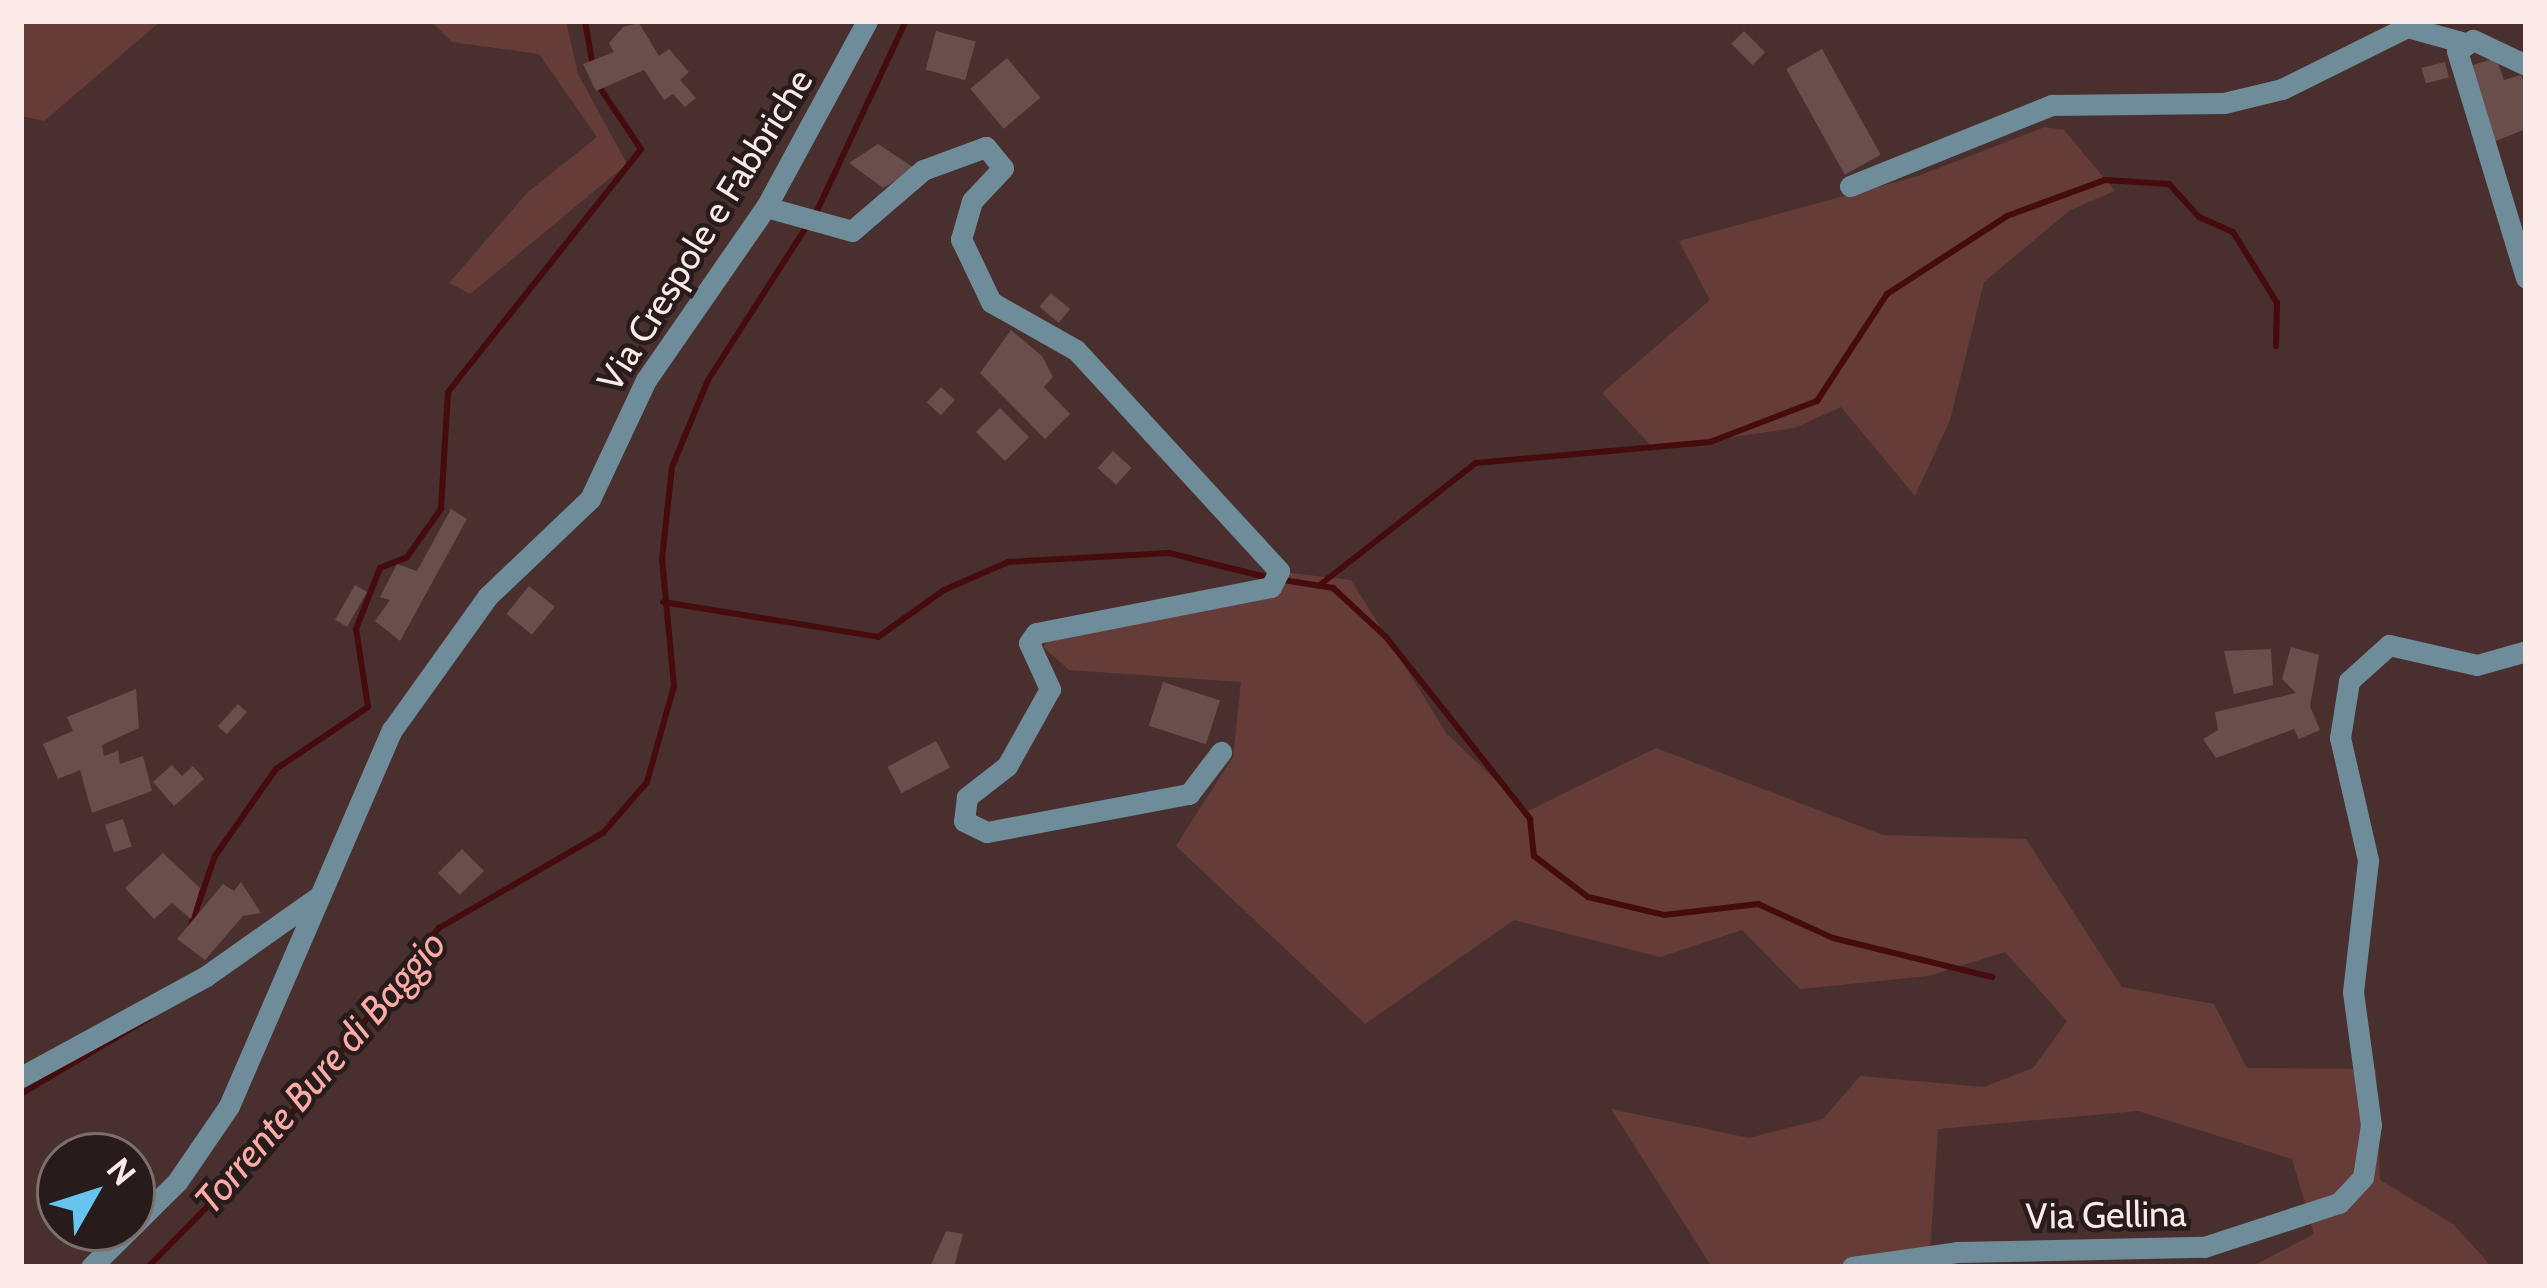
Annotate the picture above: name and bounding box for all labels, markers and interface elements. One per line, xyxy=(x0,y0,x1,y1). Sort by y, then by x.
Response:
street label: Via Crespole e Fabbriche xyxy=(588,61,822,399)
water label: Torrente Bure di Baggio xyxy=(185,921,455,1223)
north arrow xyxy=(36,1132,156,1252)
text: N xyxy=(99,1150,145,1193)
street label: Via Gellina xyxy=(2025,1192,2187,1238)

